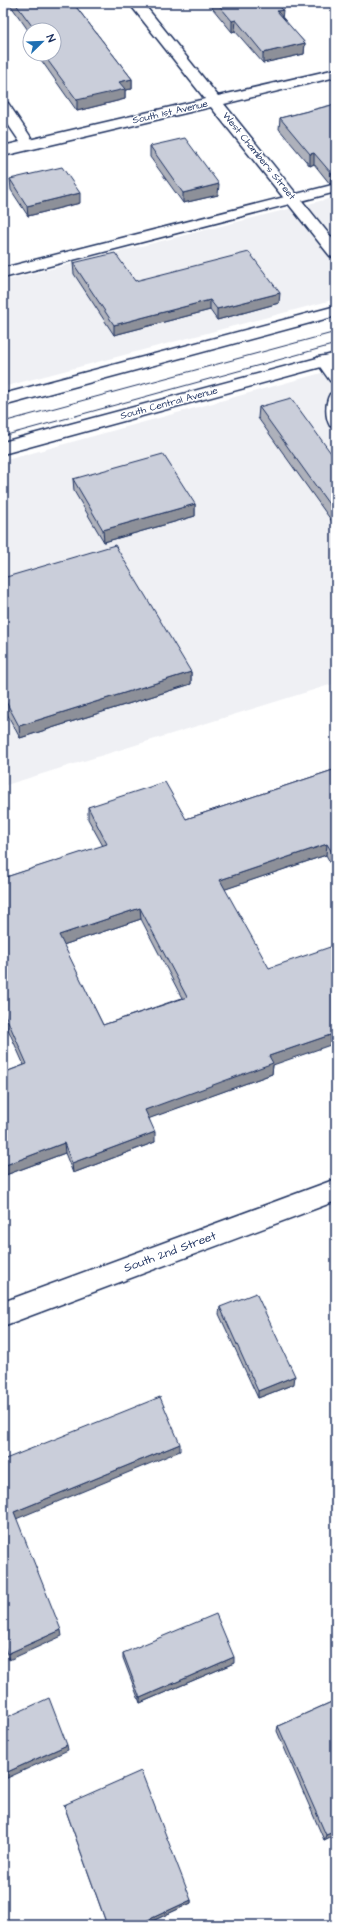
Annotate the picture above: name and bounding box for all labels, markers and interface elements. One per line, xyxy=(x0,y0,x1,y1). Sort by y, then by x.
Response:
north arrow xyxy=(22,22,62,62)
text: N xyxy=(42,32,59,44)
street label: South 1st Avenue xyxy=(131,96,210,127)
street label: West Chambers Street xyxy=(219,109,299,203)
street label: South Central Avenue xyxy=(119,383,220,423)
street label: South 2nd Street xyxy=(122,1227,219,1277)

